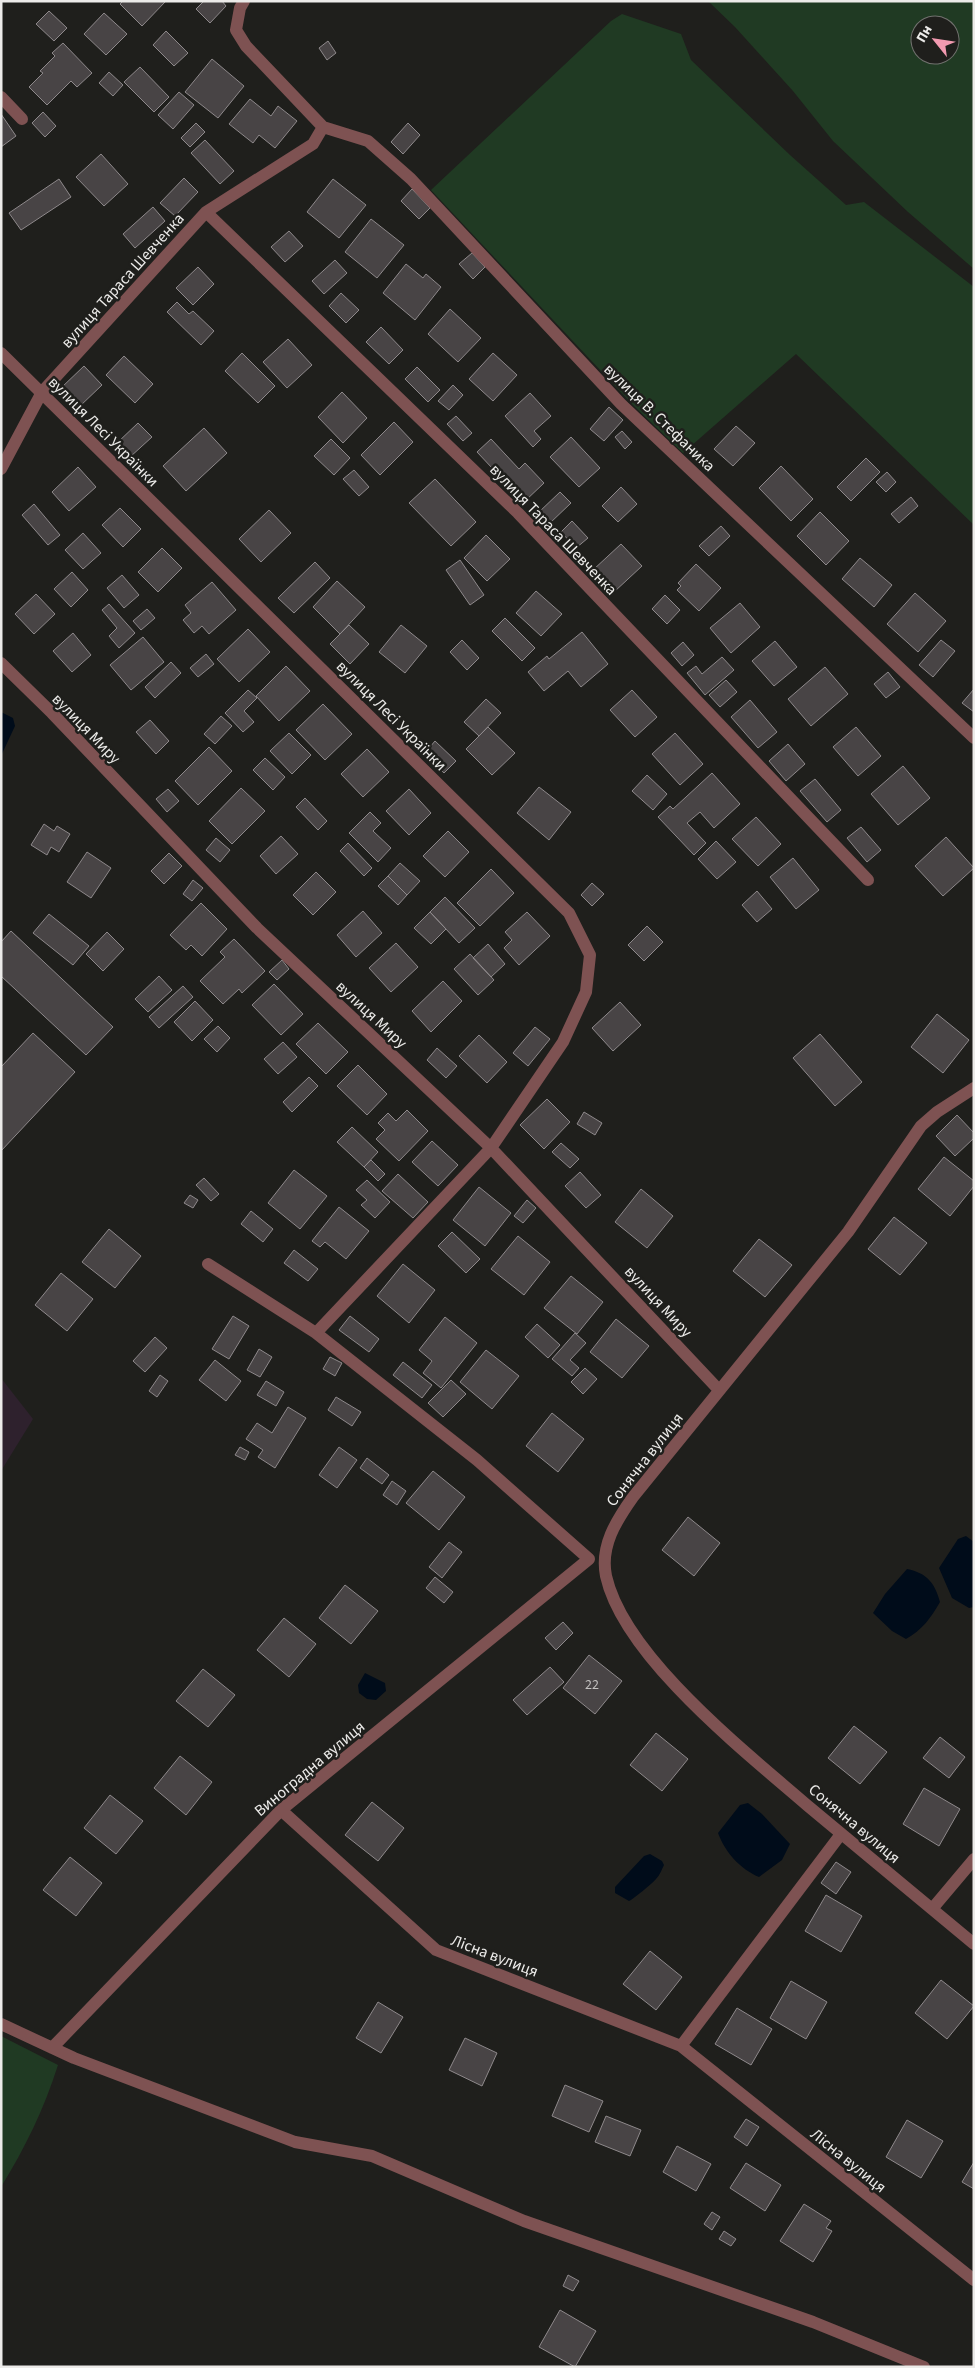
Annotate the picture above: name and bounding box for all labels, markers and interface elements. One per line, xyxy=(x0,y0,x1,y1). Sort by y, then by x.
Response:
north arrow xyxy=(910,15,960,65)
text: Пн xyxy=(912,21,938,47)
street label: вулиця Тараса Шевченка xyxy=(56,208,189,353)
street label: вулиця В. Стефаника xyxy=(599,359,720,477)
street label: вулиця Лесі Українки xyxy=(43,372,163,492)
street label: вулиця Тараса Шевченка xyxy=(485,459,622,600)
street label: вулиця Лесі Українки xyxy=(331,656,451,776)
street label: вулиця Миру xyxy=(47,689,126,769)
street label: вулиця Миру xyxy=(331,976,412,1054)
street label: вулиця Миру xyxy=(619,1261,697,1343)
street label: Сонячна вулиця xyxy=(601,1408,688,1511)
house number: 22 xyxy=(585,1675,599,1695)
street label: Виноградна вулиця xyxy=(250,1716,370,1822)
street label: Сонячна вулиця xyxy=(804,1779,905,1869)
street label: Лісна вулиця xyxy=(448,1929,541,1983)
street label: Лісна вулиця xyxy=(806,2123,891,2198)

